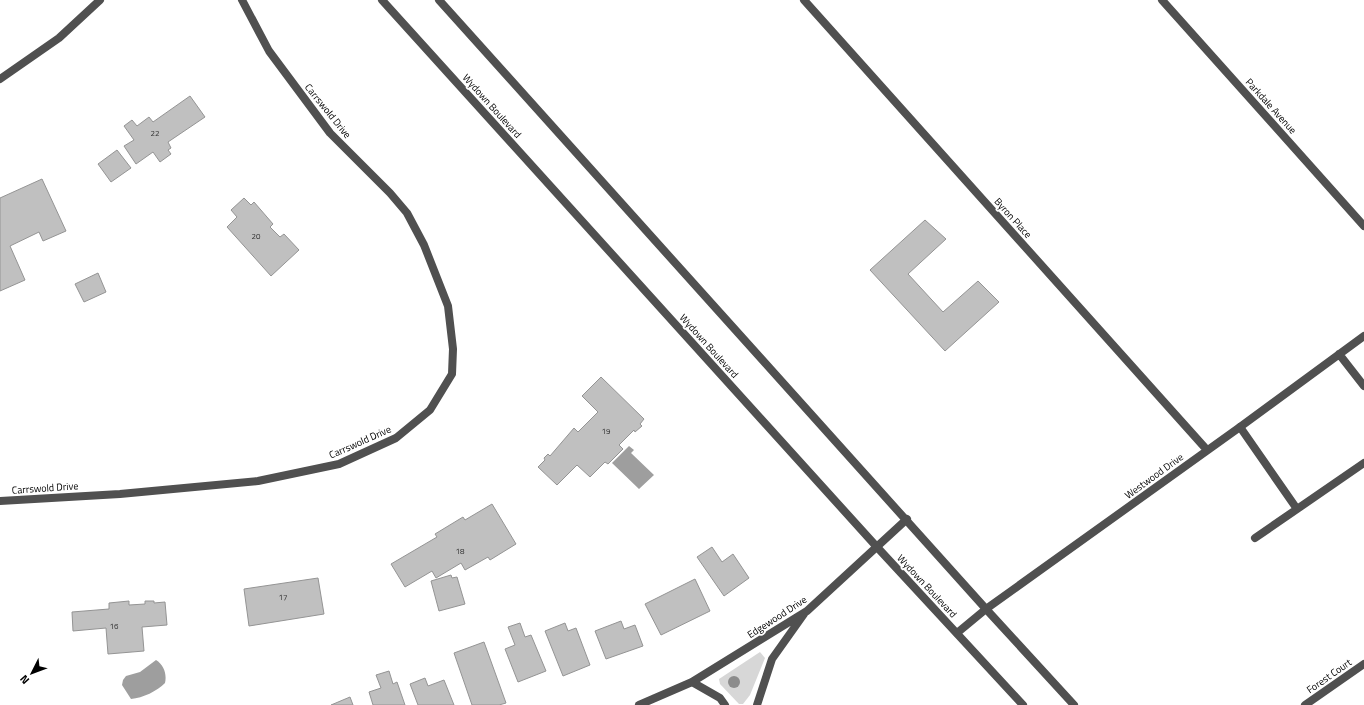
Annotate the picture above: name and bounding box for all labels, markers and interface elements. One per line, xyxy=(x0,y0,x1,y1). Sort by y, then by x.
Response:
street label: Wydown Boulevard xyxy=(459,71,525,141)
street label: Parkdale Avenue xyxy=(1242,75,1300,137)
street label: Carrswold Drive xyxy=(301,80,355,142)
house number: 22 xyxy=(151,127,159,139)
street label: Byron Place xyxy=(991,194,1035,242)
house number: 20 xyxy=(252,230,261,242)
street label: Wydown Boulevard xyxy=(676,311,742,381)
street label: Carrswold Drive xyxy=(327,422,393,462)
house number: 19 xyxy=(602,425,611,437)
street label: Westwood Drive xyxy=(1122,450,1186,502)
street label: Carrswold Drive xyxy=(11,478,79,498)
house number: 18 xyxy=(456,545,465,557)
street label: Wydown Boulevard xyxy=(894,551,960,621)
house number: 17 xyxy=(279,591,287,603)
street label: Edgewood Drive xyxy=(744,592,810,642)
house number: 16 xyxy=(110,620,119,632)
north arrow xyxy=(12,653,52,693)
street label: Forest Court xyxy=(1303,655,1355,697)
text: N xyxy=(16,672,33,688)

